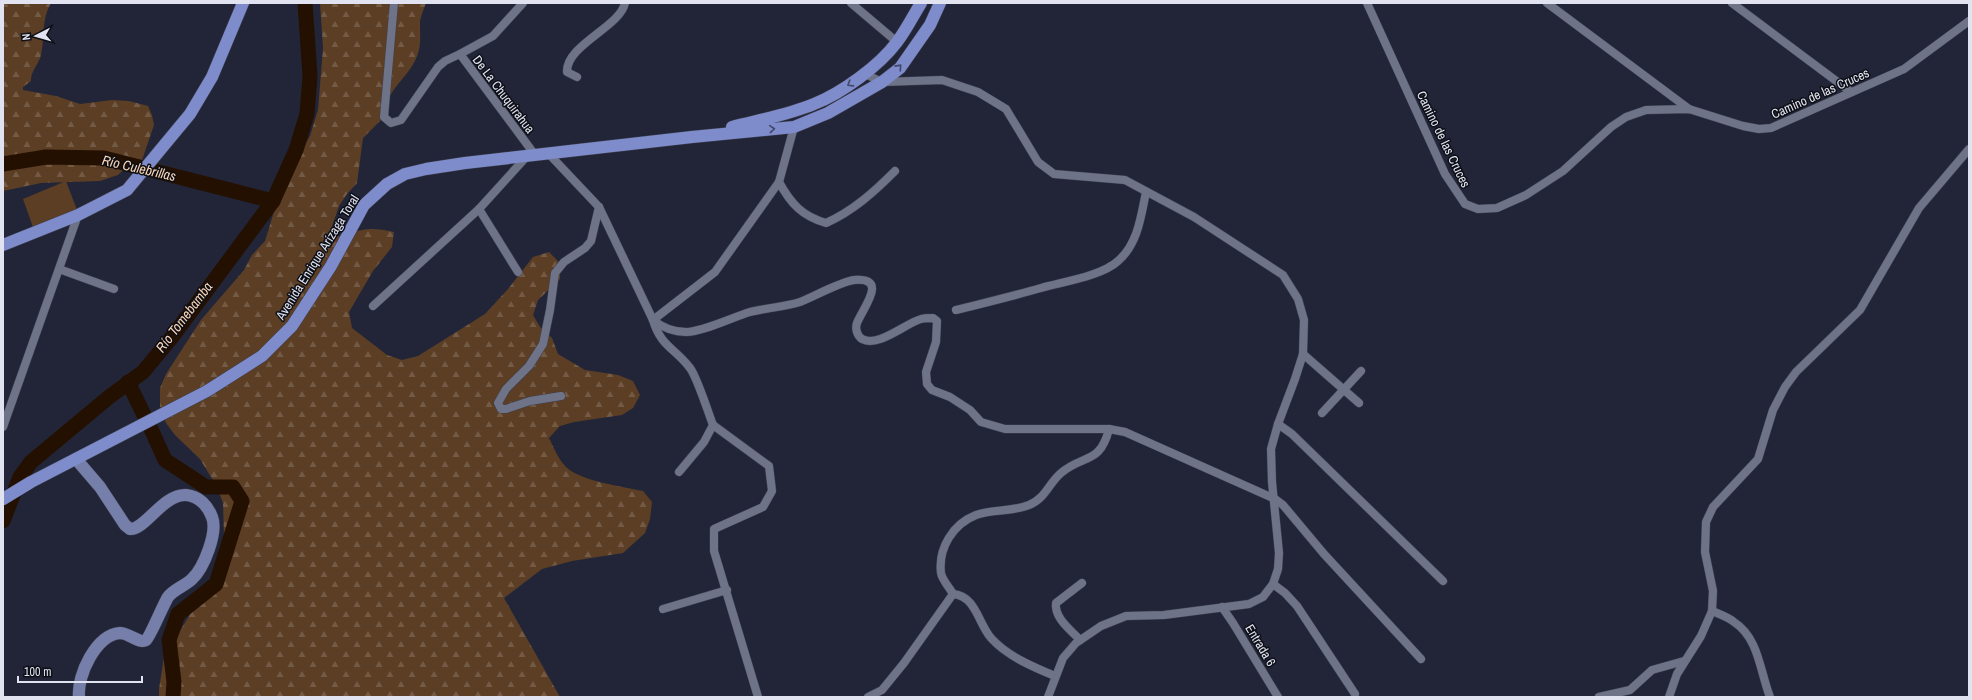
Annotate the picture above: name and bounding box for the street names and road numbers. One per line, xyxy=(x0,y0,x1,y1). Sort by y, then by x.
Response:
street label: De La Chuquirahua xyxy=(469,52,538,137)
street label: Camino de las Cruces xyxy=(1769,64,1872,123)
street label: Camino de las Cruces xyxy=(1413,88,1474,190)
street label: Avenida Enrique Arízaga Toral xyxy=(271,192,363,324)
street label: Entrada 6 xyxy=(1241,621,1280,670)

